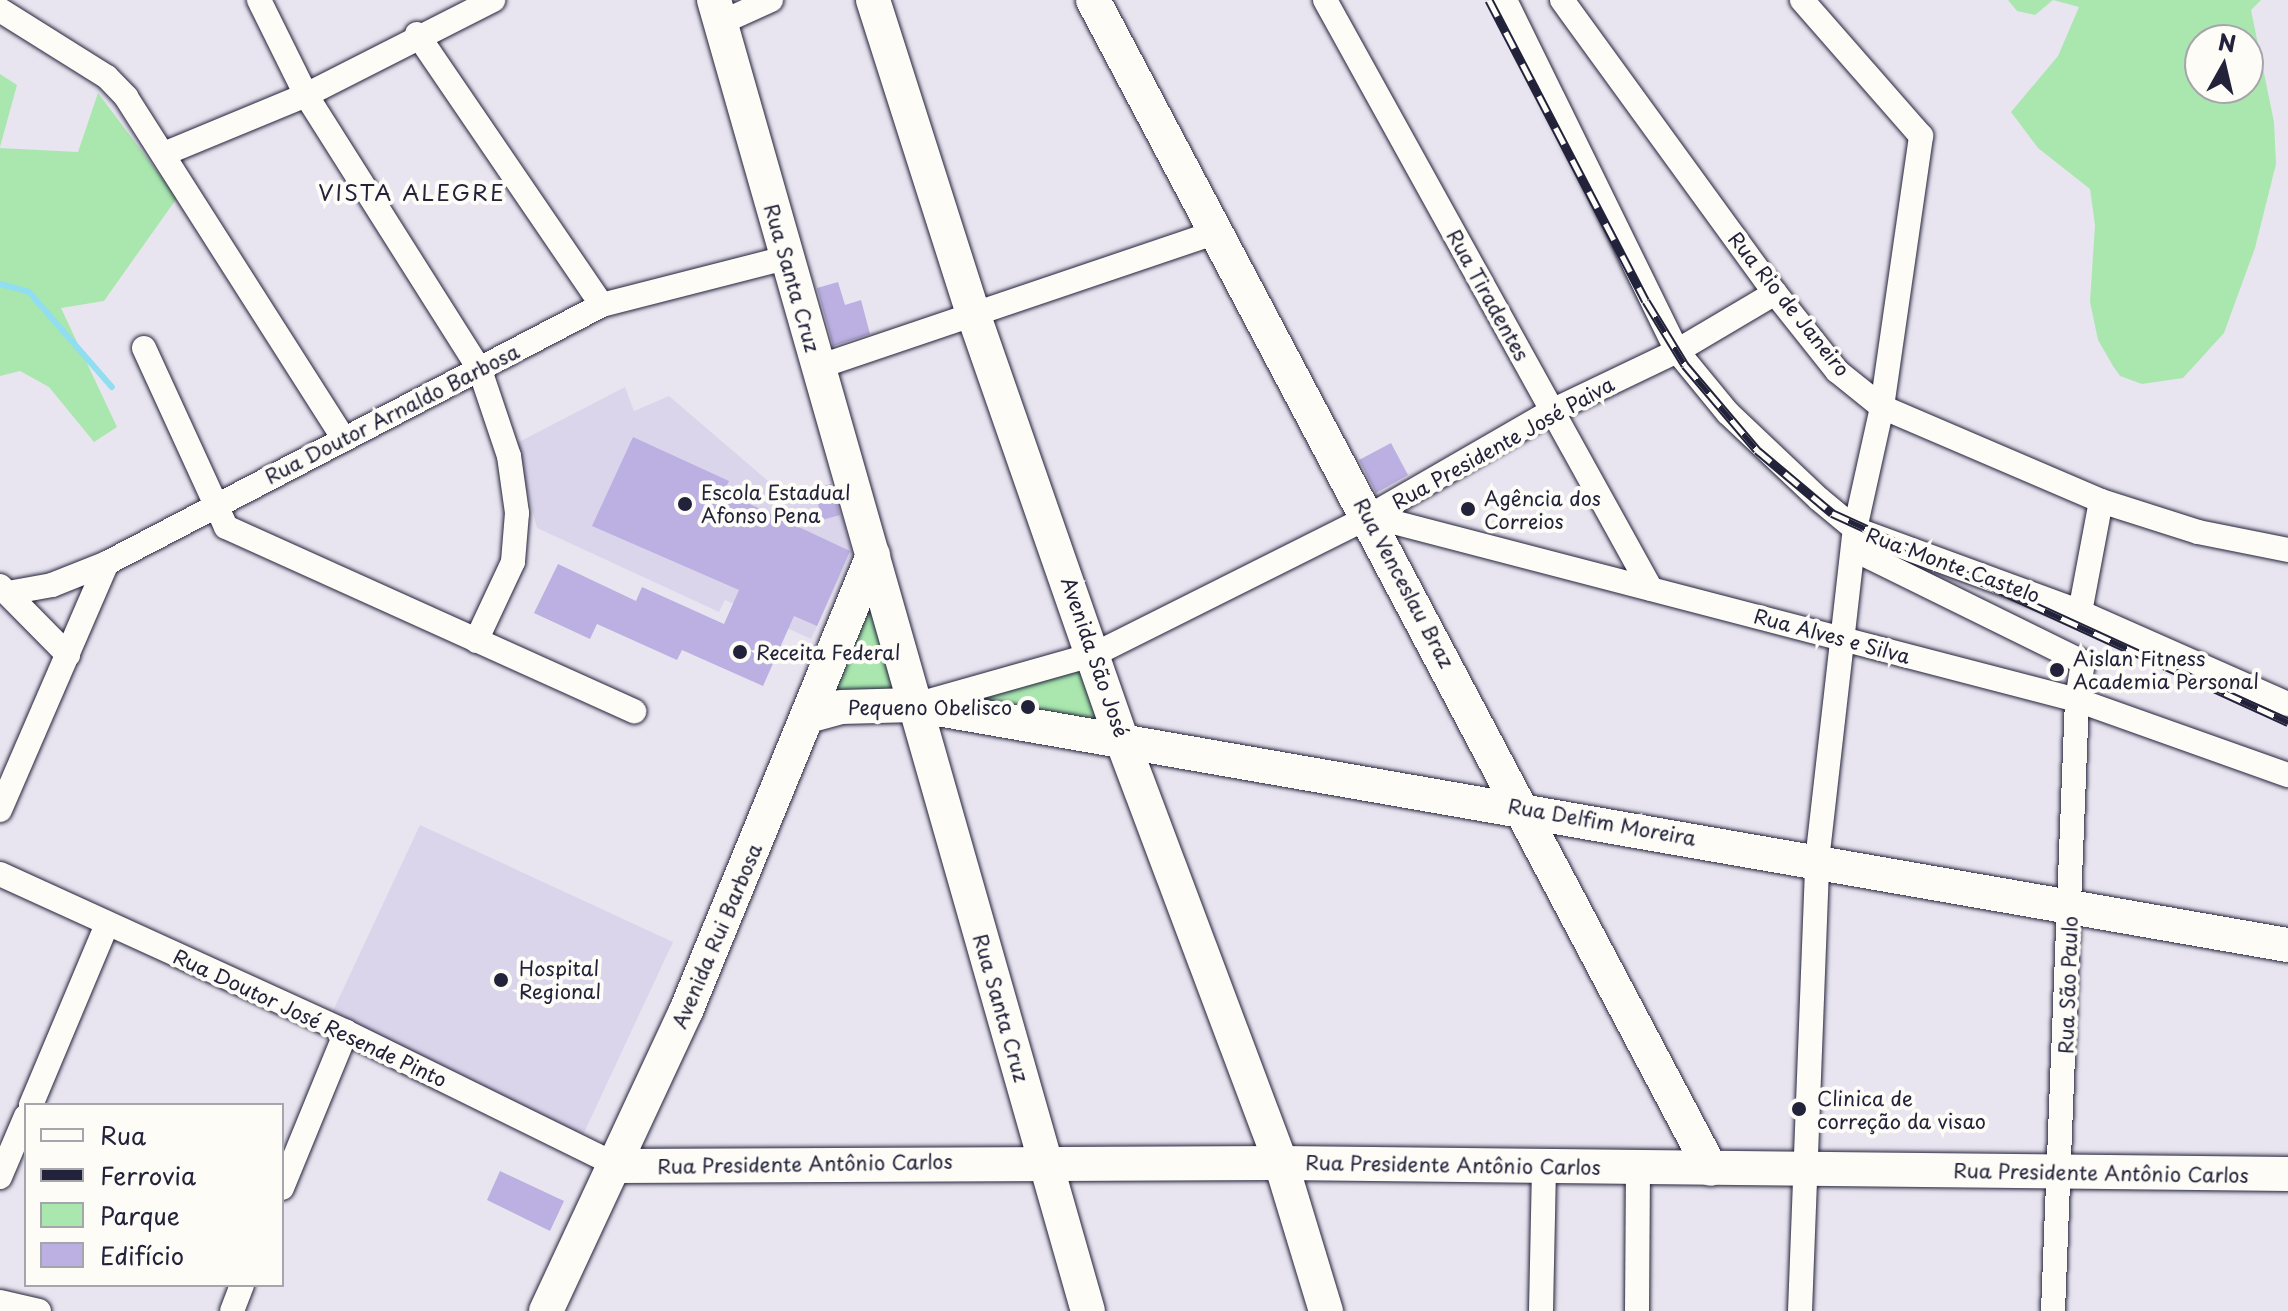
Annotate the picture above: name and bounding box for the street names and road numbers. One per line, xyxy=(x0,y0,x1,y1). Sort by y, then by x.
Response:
street label: Rua Santa Cruz xyxy=(759,201,825,355)
street label: Rua Tiradentes xyxy=(1442,225,1534,365)
street label: Rua Rio de Janeiro xyxy=(1722,226,1856,382)
street label: Rua Doutor Arnaldo Barbosa xyxy=(261,339,523,489)
street label: Rua Presidente José Paiva xyxy=(1388,372,1618,514)
street label: Rua Venceslau Braz xyxy=(1348,493,1460,673)
street label: Rua Monte Castelo xyxy=(1862,522,2044,608)
street label: Avenida São José xyxy=(1056,574,1134,740)
street label: Rua Alves e Silva xyxy=(1749,603,1915,669)
street label: Rua Delfim Moreira xyxy=(1506,794,1698,850)
street label: Avenida Rui Barbosa xyxy=(667,840,767,1032)
street label: Rua São Paulo xyxy=(2054,916,2082,1054)
street label: Rua Santa Cruz xyxy=(968,931,1034,1085)
street label: Rua Doutor José Resende Pinto xyxy=(169,944,451,1092)
street label: Rua Presidente Antônio Carlos xyxy=(658,1149,952,1179)
street label: Rua Presidente Antônio Carlos xyxy=(1306,1150,1600,1180)
street label: Rua Presidente Antônio Carlos xyxy=(1954,1158,2248,1188)

